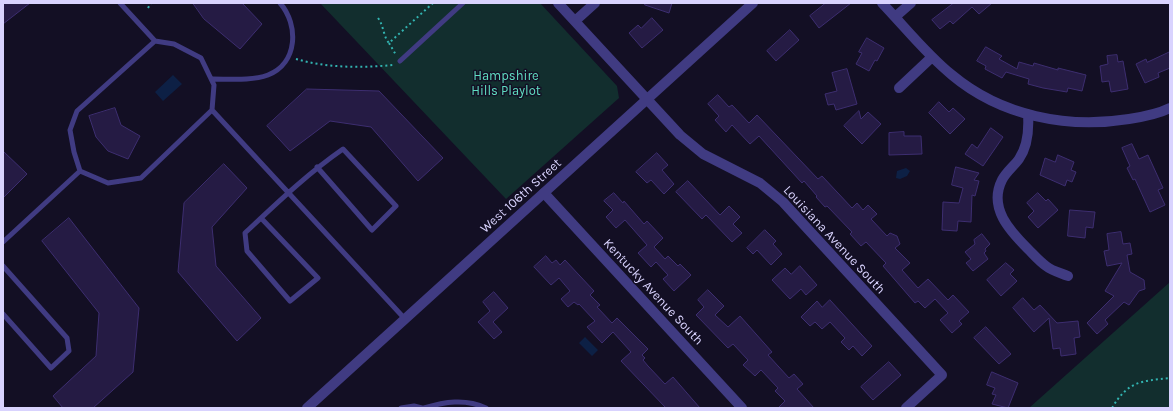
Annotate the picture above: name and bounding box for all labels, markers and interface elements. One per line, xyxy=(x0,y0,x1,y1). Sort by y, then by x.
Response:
park label: Hampshire Hills Playlot xyxy=(471,68,541,99)
street label: West 106th Street xyxy=(477,156,565,236)
street label: Louisiana Avenue South xyxy=(780,183,888,297)
street label: Kentucky Avenue South xyxy=(600,236,706,348)

